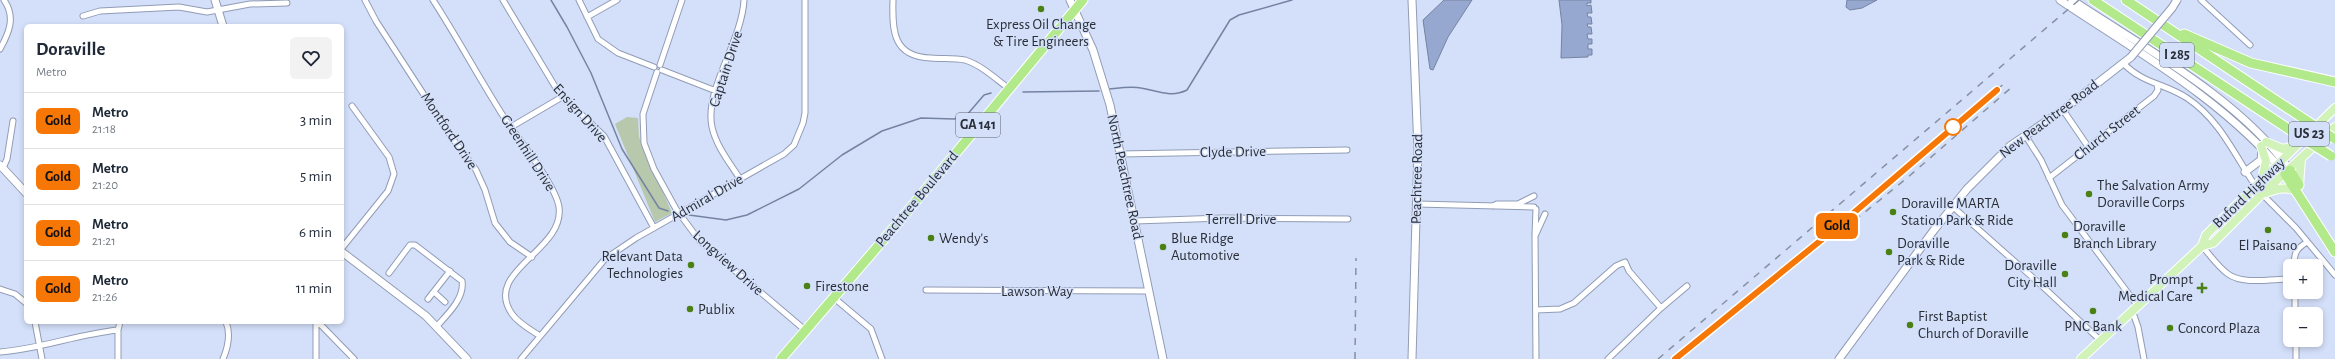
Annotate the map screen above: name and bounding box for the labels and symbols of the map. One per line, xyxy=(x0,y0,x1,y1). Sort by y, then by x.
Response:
marker: Express Oil Change & Tire Engineers xyxy=(1036,4,1046,14)
place label: Express Oil Change & Tire Engineers xyxy=(986,17,1096,49)
street label: Captain Drive xyxy=(707,29,745,109)
road number: I 285 xyxy=(2160,43,2194,67)
street label: New Peachtree Road xyxy=(1997,77,2102,161)
street label: Ensign Drive xyxy=(550,81,610,145)
street label: Montford Drive xyxy=(418,90,480,172)
street label: Church Street xyxy=(2071,103,2143,163)
street label: Greenhill Drive xyxy=(498,112,558,194)
road number: GA 141 xyxy=(956,113,1000,137)
street label: North Peachtree Road xyxy=(1104,113,1146,241)
unlabelled marker xyxy=(1944,118,1962,136)
road number: US 23 xyxy=(2289,122,2329,146)
street label: Peachtree Road xyxy=(1409,133,1425,224)
street label: Clyde Drive xyxy=(1200,144,1266,160)
street label: Peachtree Boulevard xyxy=(873,148,961,250)
street label: Buford Highway xyxy=(2210,155,2288,231)
street label: Admiral Drive xyxy=(668,171,746,225)
place label: The Salvation Army Doraville Corps xyxy=(2097,178,2210,210)
marker: The Salvation Army Doraville Corps xyxy=(2084,189,2094,199)
place label: Doraville MARTA Station Park & Ride xyxy=(1901,196,2014,228)
marker: Doraville MARTA Station Park & Ride xyxy=(1888,207,1898,217)
street label: Terrell Drive xyxy=(1206,212,1277,227)
line badge: Gold xyxy=(1809,213,1865,239)
place label: Doraville Branch Library xyxy=(2073,219,2157,251)
marker: El Paisano xyxy=(2263,225,2273,235)
street label: Longview Drive xyxy=(690,228,766,298)
marker: Doraville Branch Library xyxy=(2060,230,2070,240)
place label: Wendy's xyxy=(939,231,989,246)
place label: Blue Ridge Automotive xyxy=(1171,231,1240,263)
marker: Wendy's xyxy=(926,233,936,243)
place label: Doraville Park & Ride xyxy=(1897,236,1965,268)
place label: El Paisano xyxy=(2239,238,2297,253)
marker: Blue Ridge Automotive xyxy=(1158,242,1168,252)
marker: Doraville Park & Ride xyxy=(1884,247,1894,257)
place label: Relevant Data Technologies xyxy=(601,249,683,281)
place label: Doraville City Hall xyxy=(2004,258,2057,290)
marker: Relevant Data Technologies xyxy=(686,260,696,270)
marker: Doraville City Hall xyxy=(2060,269,2070,279)
place label: Prompt Medical Care xyxy=(2118,272,2193,304)
place label: Firestone xyxy=(815,279,869,294)
marker: Firestone xyxy=(802,281,812,291)
marker: Prompt Medical Care xyxy=(2196,282,2208,294)
street label: Lawson Way xyxy=(1001,284,1073,299)
place label: Publix xyxy=(698,302,735,317)
marker: Publix xyxy=(685,304,695,314)
marker: PNC Bank xyxy=(2088,306,2098,316)
place label: First Baptist Church of Doraville xyxy=(1918,309,2029,341)
place label: PNC Bank xyxy=(2064,319,2122,334)
marker: First Baptist Church of Doraville xyxy=(1905,320,1915,330)
place label: Concord Plaza xyxy=(2178,321,2260,336)
marker: Concord Plaza xyxy=(2165,323,2175,333)

